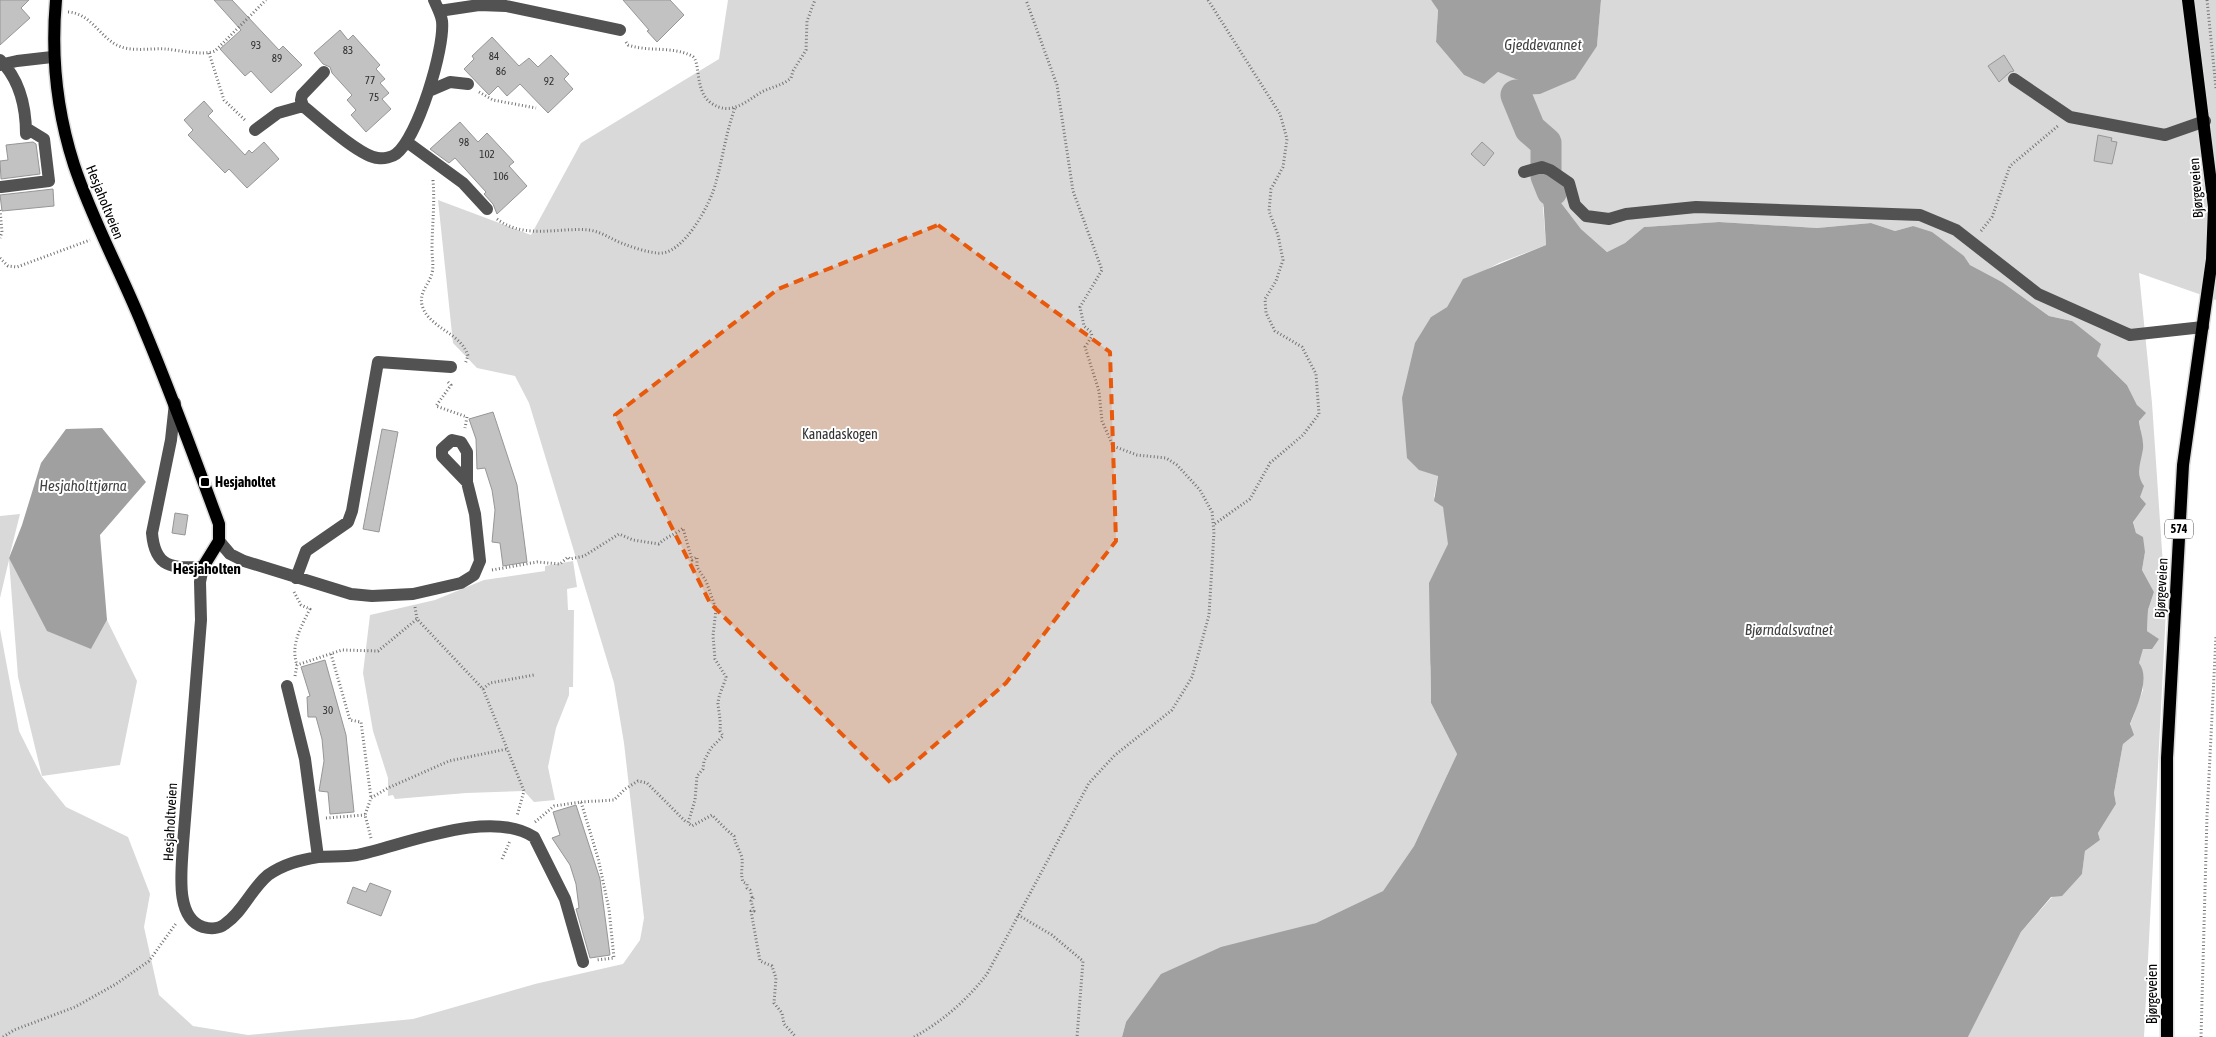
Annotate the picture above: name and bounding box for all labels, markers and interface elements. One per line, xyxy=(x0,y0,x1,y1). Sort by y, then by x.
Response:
water label: Gjeddevannet xyxy=(1504,36,1582,53)
house number: 93 xyxy=(251,39,261,51)
house number: 83 xyxy=(343,44,353,56)
house number: 84 xyxy=(489,50,499,62)
house number: 89 xyxy=(272,52,282,64)
house number: 86 xyxy=(496,65,506,77)
house number: 77 xyxy=(365,74,375,86)
house number: 92 xyxy=(544,75,554,87)
house number: 75 xyxy=(369,91,379,103)
house number: 98 xyxy=(459,136,469,148)
house number: 102 xyxy=(479,148,495,160)
street label: Bjørgeveien xyxy=(2186,157,2206,219)
street label: Hesjaholtveien xyxy=(83,163,127,241)
house number: 106 xyxy=(493,170,509,182)
park label: Kanadaskogen xyxy=(802,426,878,442)
place label: Hesjaholtet xyxy=(215,474,276,490)
marker: Hesjaholtet xyxy=(199,476,211,488)
water label: Hesjaholttjørna xyxy=(39,477,127,494)
road number: 574 xyxy=(2165,520,2193,538)
street label: Bjørgeveien xyxy=(2151,557,2171,619)
district label: Hesjaholten xyxy=(173,560,241,577)
water label: Bjørndalsvatnet xyxy=(1745,621,1834,638)
house number: 30 xyxy=(323,704,333,716)
street label: Hesjaholtveien xyxy=(160,782,180,862)
street label: Bjørgeveien xyxy=(2144,964,2160,1024)

